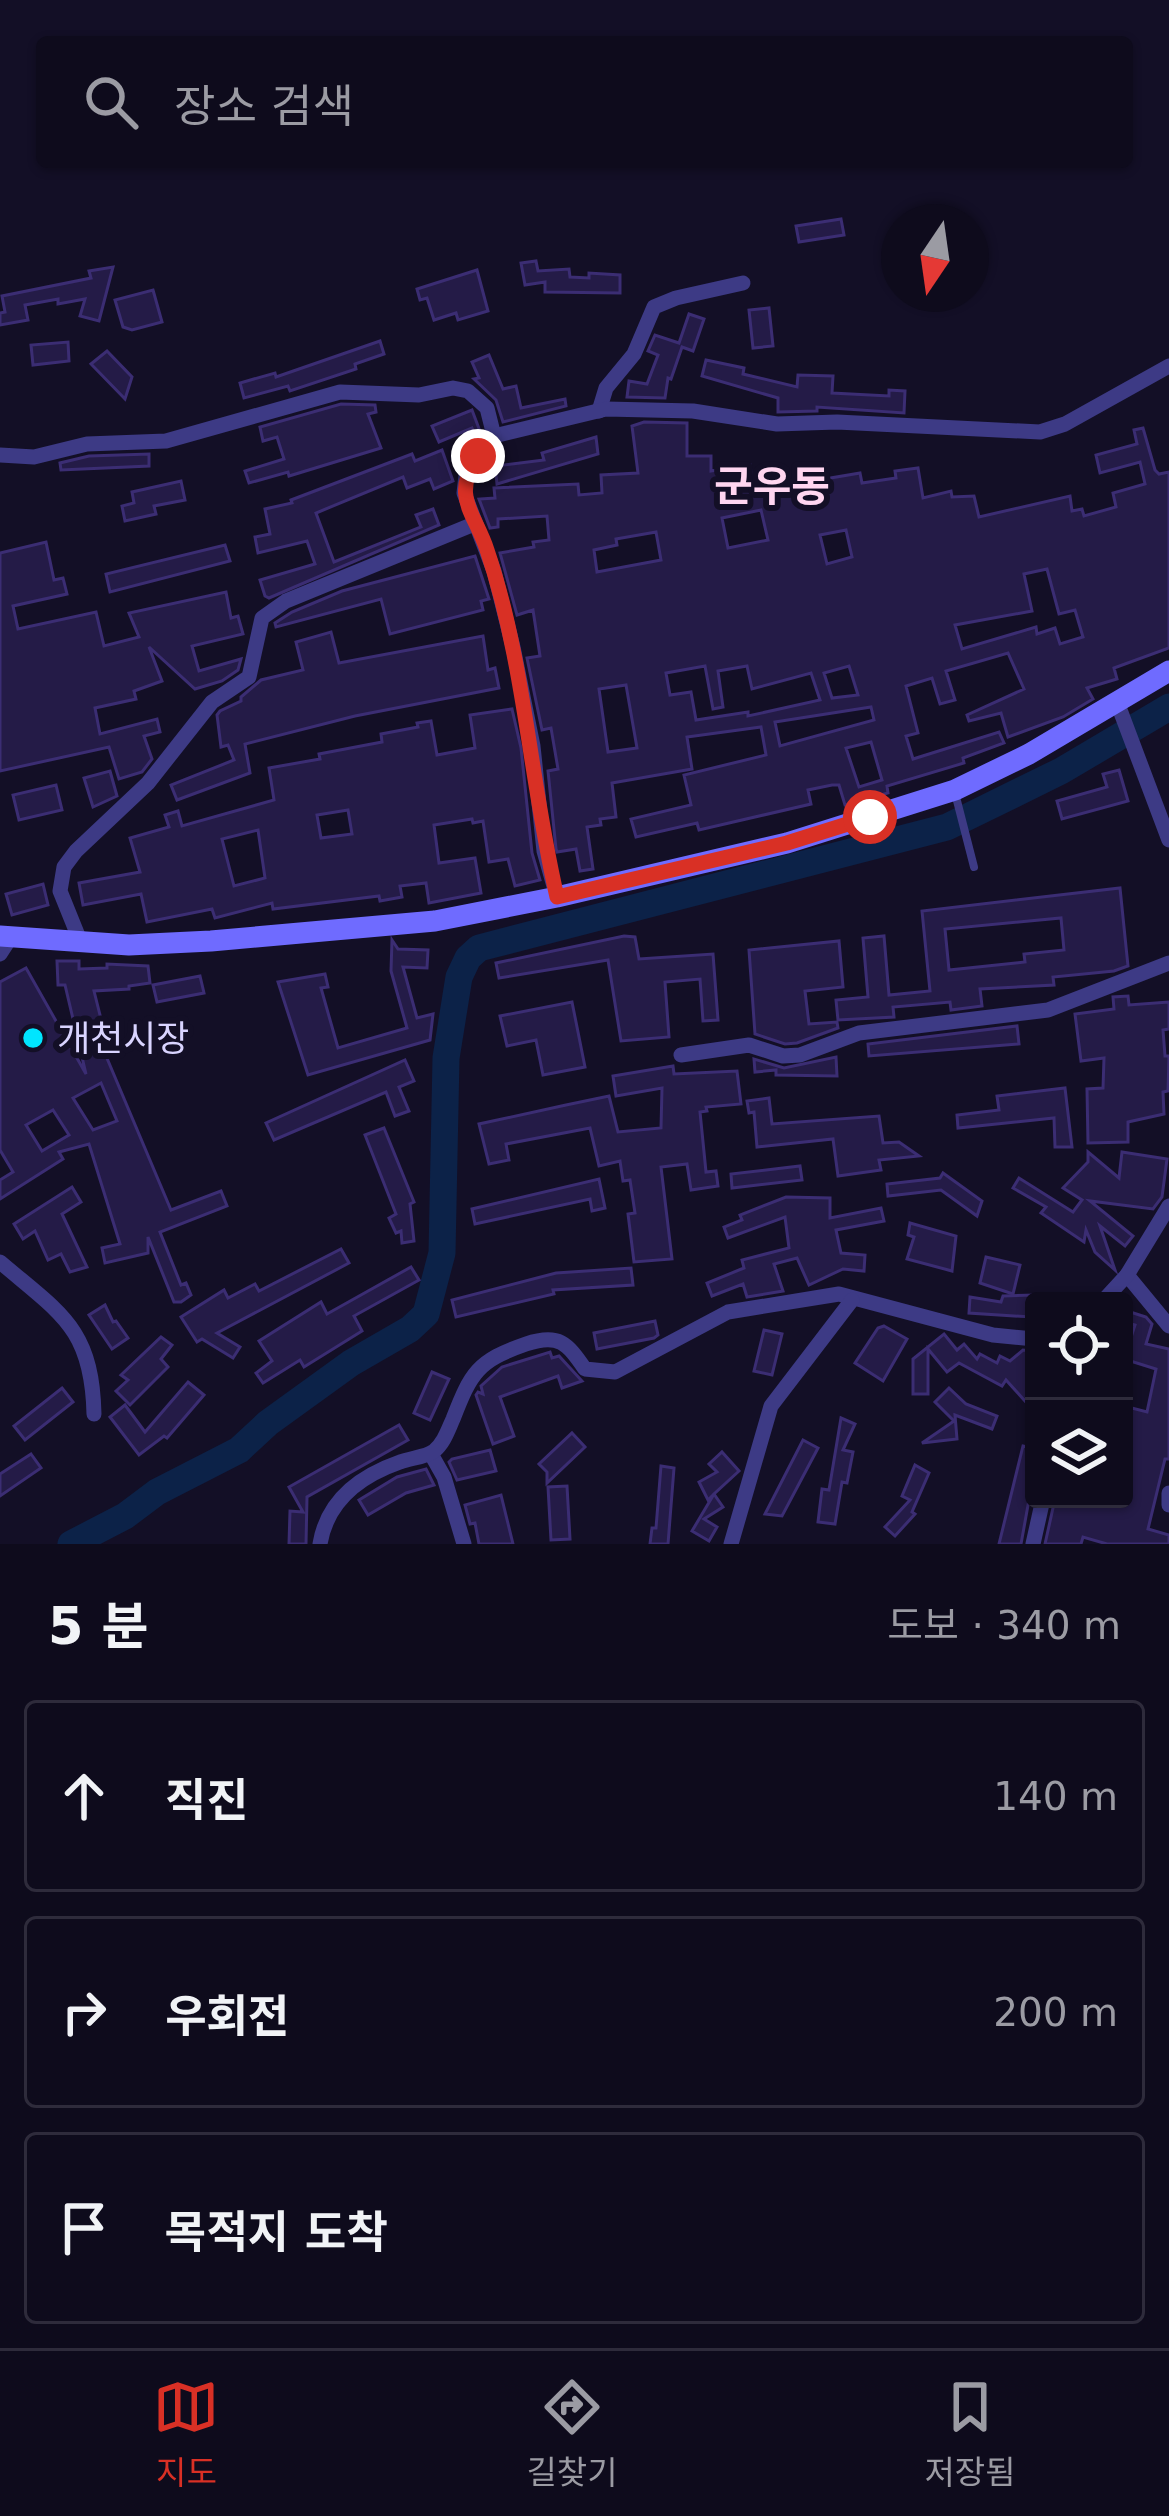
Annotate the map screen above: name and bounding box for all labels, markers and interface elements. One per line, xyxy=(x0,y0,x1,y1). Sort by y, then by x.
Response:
search box xyxy=(36,36,1133,168)
icon: search xyxy=(78,69,144,135)
text: 장소 검색 xyxy=(174,80,354,133)
north arrow xyxy=(881,204,989,312)
route end xyxy=(451,429,505,483)
district label: 군우동 xyxy=(714,462,830,511)
route start xyxy=(843,790,897,844)
place label: 개천시장 xyxy=(57,1018,189,1059)
marker: 개천시장 xyxy=(20,1025,46,1051)
map controls xyxy=(1025,1292,1133,1508)
button: locate xyxy=(1025,1292,1133,1400)
button: layers xyxy=(1025,1400,1133,1508)
text: 5 분 xyxy=(48,1597,148,1656)
text: 도보 · 340 m xyxy=(887,1603,1121,1648)
icon: ahead xyxy=(51,1763,117,1829)
text: 직진 xyxy=(165,1774,248,1827)
text: 140 m xyxy=(993,1774,1118,1819)
icon: right xyxy=(51,1979,117,2045)
text: 우회전 xyxy=(165,1990,289,2043)
text: 200 m xyxy=(993,1990,1118,2035)
icon: arrive xyxy=(51,2195,117,2261)
text: 목적지 도착 xyxy=(165,2206,388,2259)
tab: 지도 xyxy=(153,2374,219,2494)
tab: 길찾기 xyxy=(526,2374,618,2494)
tab: 저장됨 xyxy=(924,2374,1016,2494)

